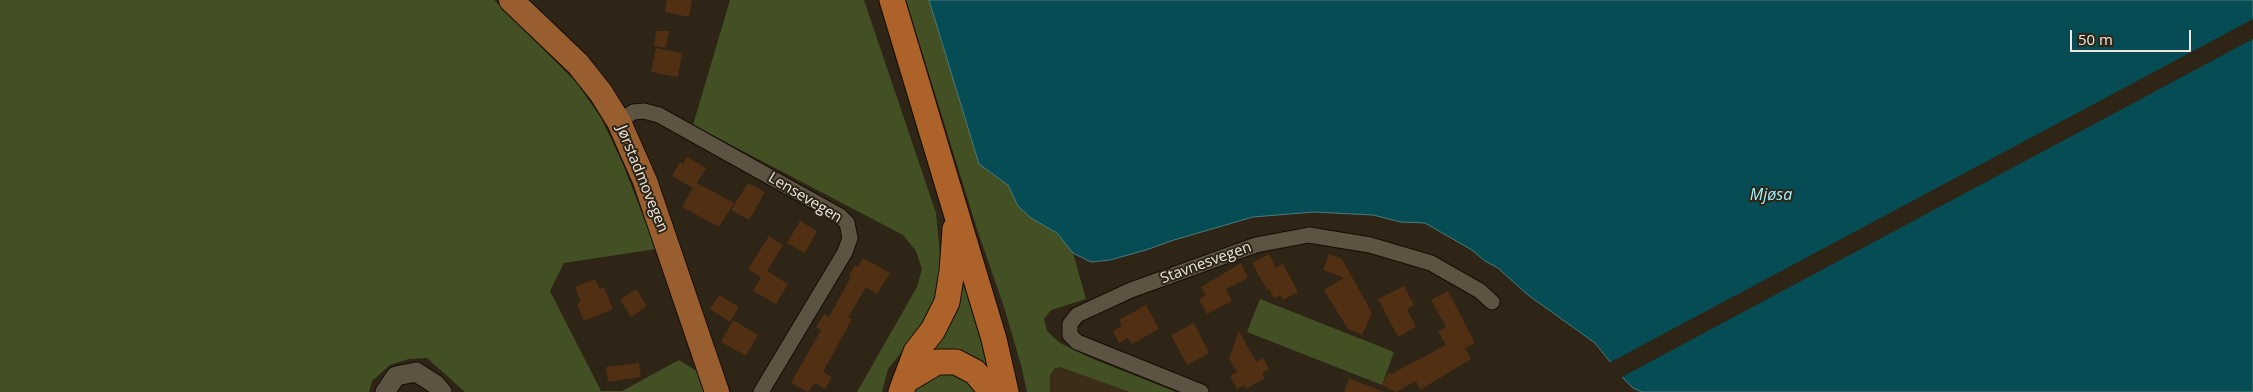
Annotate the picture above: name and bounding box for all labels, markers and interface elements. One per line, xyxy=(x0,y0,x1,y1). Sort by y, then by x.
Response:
scale bar xyxy=(2073,20,2194,52)
text: 50 m xyxy=(2078,29,2113,49)
street label: Jørstadmovegen xyxy=(612,123,672,235)
street label: Lensevegen xyxy=(765,169,845,227)
water label: Mjøsa xyxy=(1750,185,1792,205)
street label: Stavnesvegen xyxy=(1158,238,1254,288)

